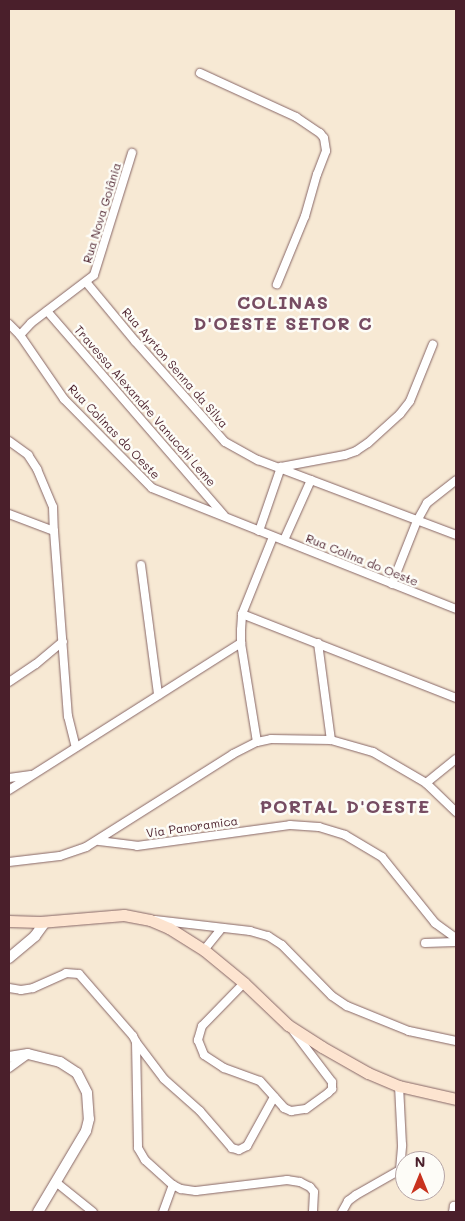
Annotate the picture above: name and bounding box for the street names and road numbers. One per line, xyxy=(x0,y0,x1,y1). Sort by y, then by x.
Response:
street label: Rua Nova Goiânia xyxy=(80,161,124,265)
street label: Rua Ayrton Senna da Silva xyxy=(119,305,231,431)
street label: Travessa Alexandre Vanucchi Leme xyxy=(71,323,219,489)
street label: Rua Colinas do Oeste xyxy=(65,382,163,482)
street label: Rua Colina do Oeste xyxy=(304,531,420,589)
street label: Via Panoramica xyxy=(145,813,239,841)

